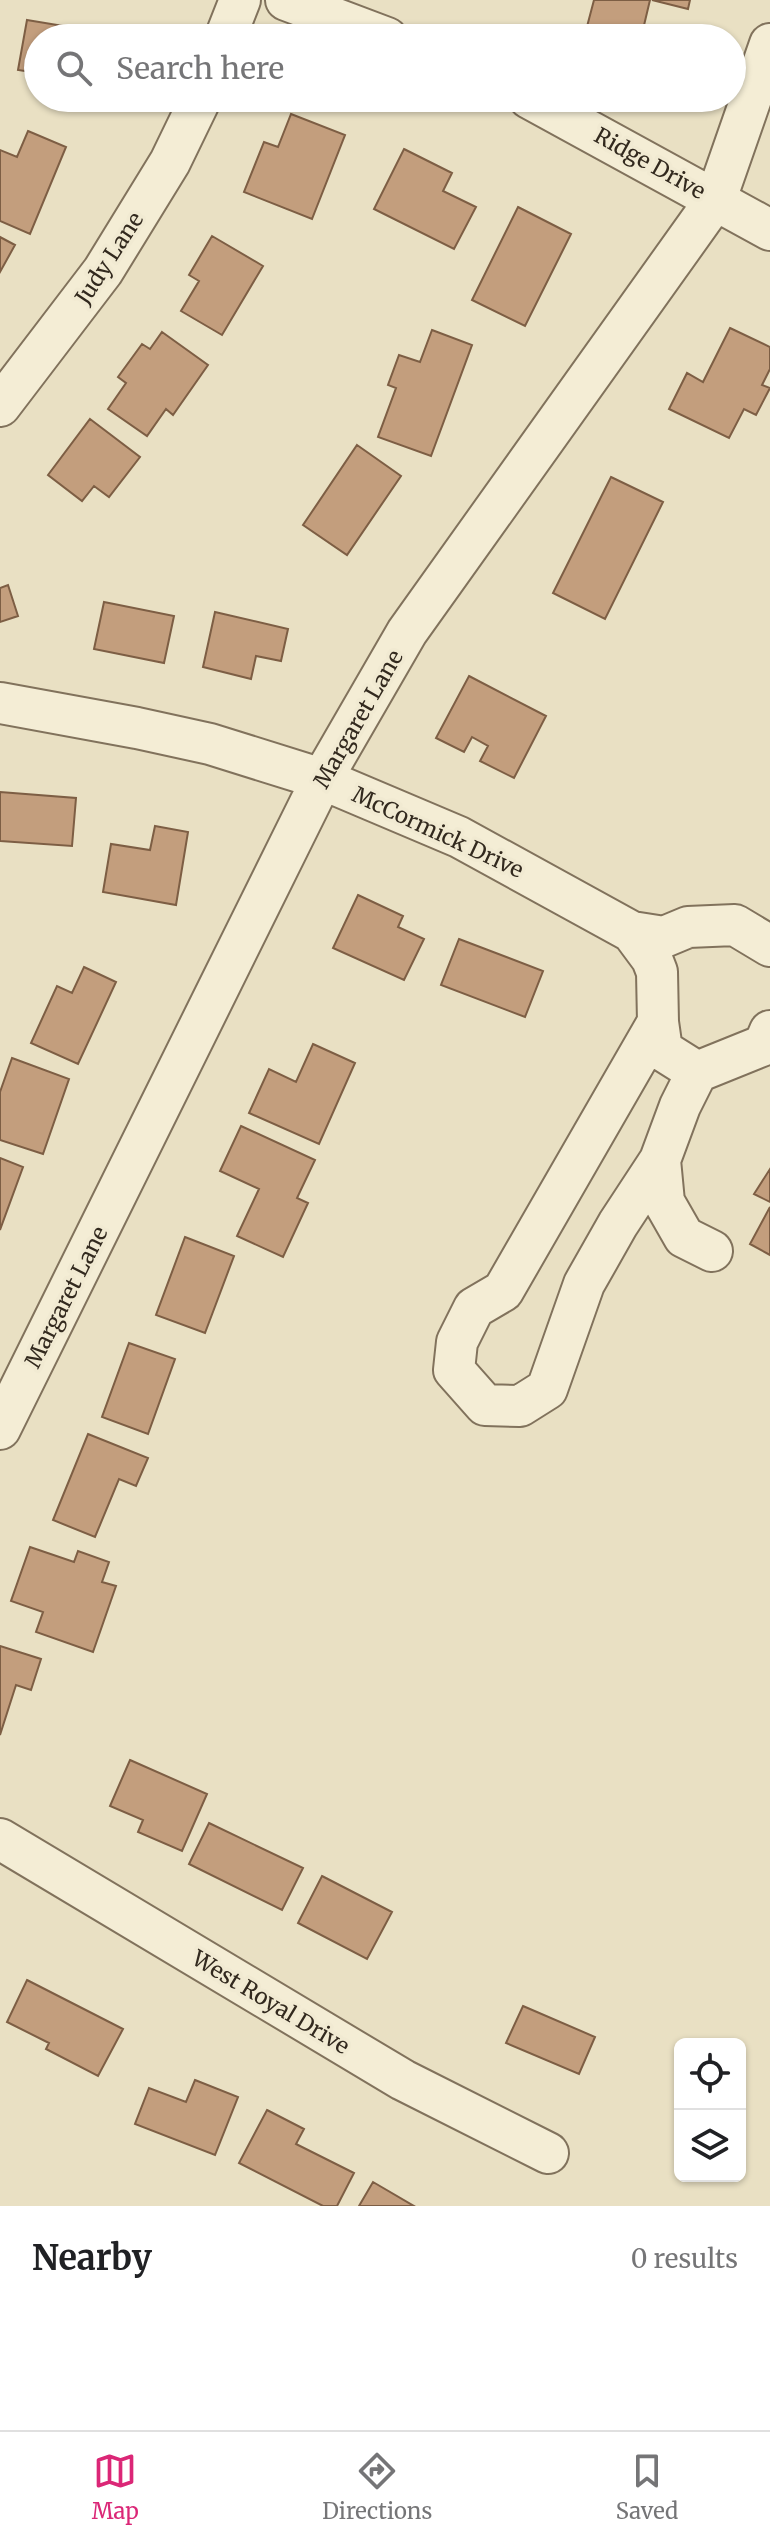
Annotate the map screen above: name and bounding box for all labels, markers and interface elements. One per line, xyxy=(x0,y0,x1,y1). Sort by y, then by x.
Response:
search box xyxy=(24,24,746,112)
icon: search xyxy=(52,46,96,90)
text: Search here xyxy=(116,49,284,87)
street label: Ridge Drive xyxy=(590,121,710,205)
street label: Judy Lane xyxy=(68,207,149,310)
street label: Margaret Lane xyxy=(307,645,409,793)
street label: McCormick Drive xyxy=(348,780,528,884)
street label: Margaret Lane xyxy=(18,1222,114,1372)
street label: West Royal Drive xyxy=(186,1943,355,2060)
map controls xyxy=(674,2038,746,2182)
button: locate xyxy=(674,2038,746,2110)
button: layers xyxy=(674,2110,746,2182)
text: Nearby xyxy=(32,2237,152,2279)
text: 0 results xyxy=(631,2242,738,2275)
tab: Map xyxy=(92,2449,139,2525)
tab: Directions xyxy=(322,2449,432,2525)
tab: Saved xyxy=(616,2449,678,2525)

